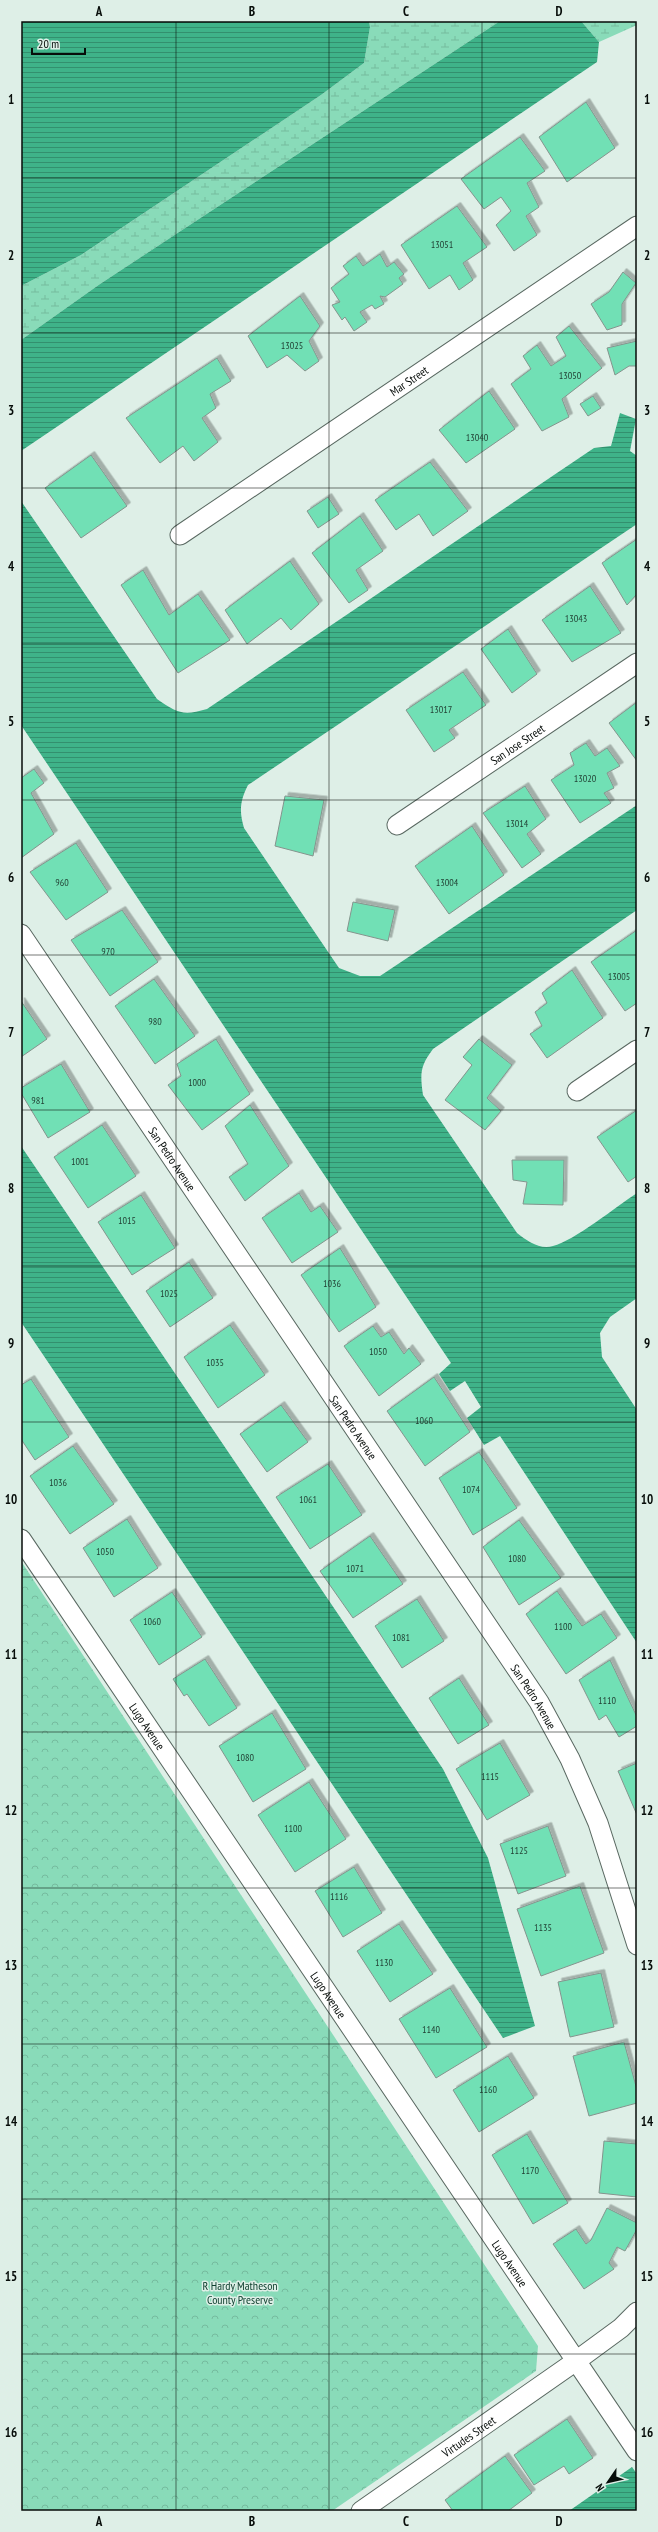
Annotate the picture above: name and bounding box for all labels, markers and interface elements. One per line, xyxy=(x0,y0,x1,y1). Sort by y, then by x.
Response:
text: A xyxy=(95,3,103,20)
text: B xyxy=(249,3,255,20)
text: C xyxy=(403,3,409,20)
text: D xyxy=(556,3,563,20)
scale bar xyxy=(32,30,85,56)
text: 20 m xyxy=(38,36,59,51)
text: 1 xyxy=(8,91,14,108)
text: 1 xyxy=(644,91,650,108)
house number: 13051 xyxy=(431,238,453,251)
text: 2 xyxy=(8,247,14,264)
text: 2 xyxy=(644,247,650,264)
house number: 13025 xyxy=(281,339,303,352)
street label: Mar Street xyxy=(387,362,431,399)
house number: 13050 xyxy=(559,369,582,382)
text: 3 xyxy=(8,402,14,419)
text: 3 xyxy=(644,402,650,419)
house number: 13040 xyxy=(466,431,489,444)
text: 4 xyxy=(8,558,15,575)
text: 4 xyxy=(644,558,651,575)
house number: 13043 xyxy=(565,612,587,625)
house number: 13017 xyxy=(430,703,452,716)
text: 5 xyxy=(8,713,14,730)
text: 5 xyxy=(644,713,650,730)
street label: San Jose Street xyxy=(487,720,548,768)
house number: 13020 xyxy=(574,772,597,785)
house number: 13014 xyxy=(506,817,529,830)
text: 6 xyxy=(8,869,14,886)
text: 6 xyxy=(644,869,650,886)
house number: 960 xyxy=(55,876,69,889)
house number: 13004 xyxy=(436,876,459,889)
house number: 970 xyxy=(101,945,115,958)
house number: 13005 xyxy=(608,970,630,983)
house number: 980 xyxy=(148,1015,162,1028)
text: 7 xyxy=(8,1024,14,1041)
text: 7 xyxy=(644,1024,650,1041)
house number: 1000 xyxy=(188,1076,207,1089)
house number: 981 xyxy=(31,1094,45,1107)
street label: San Pedro Avenue xyxy=(146,1124,200,1194)
house number: 1001 xyxy=(71,1155,89,1168)
text: 8 xyxy=(8,1180,14,1197)
text: 8 xyxy=(644,1180,650,1197)
house number: 1015 xyxy=(118,1214,136,1227)
house number: 1036 xyxy=(323,1277,342,1290)
house number: 1025 xyxy=(160,1287,178,1300)
text: 9 xyxy=(8,1335,14,1352)
text: 9 xyxy=(644,1335,650,1352)
house number: 1050 xyxy=(369,1345,388,1358)
house number: 1035 xyxy=(206,1356,224,1369)
street label: San Pedro Avenue xyxy=(327,1392,381,1462)
house number: 1060 xyxy=(415,1414,434,1427)
house number: 1036 xyxy=(49,1476,68,1489)
house number: 1074 xyxy=(462,1483,481,1496)
text: 10 xyxy=(5,1491,17,1508)
text: 10 xyxy=(641,1491,653,1508)
house number: 1061 xyxy=(299,1493,317,1506)
house number: 1050 xyxy=(96,1545,115,1558)
house number: 1080 xyxy=(508,1552,527,1565)
house number: 1071 xyxy=(346,1562,364,1575)
house number: 1060 xyxy=(143,1615,162,1628)
house number: 1100 xyxy=(554,1620,573,1633)
house number: 1081 xyxy=(392,1631,410,1644)
text: 11 xyxy=(5,1646,17,1663)
text: 11 xyxy=(641,1646,653,1663)
street label: San Pedro Avenue xyxy=(508,1661,560,1732)
house number: 1110 xyxy=(598,1694,617,1707)
street label: Lugo Avenue xyxy=(126,1700,169,1752)
house number: 1080 xyxy=(236,1751,255,1764)
house number: 1115 xyxy=(481,1770,499,1783)
text: 12 xyxy=(5,1802,17,1819)
text: 12 xyxy=(641,1802,653,1819)
house number: 1100 xyxy=(284,1822,303,1835)
house number: 1125 xyxy=(510,1844,528,1857)
house number: 1116 xyxy=(330,1890,349,1903)
house number: 1135 xyxy=(534,1921,552,1934)
house number: 1130 xyxy=(375,1956,394,1969)
text: 13 xyxy=(5,1957,17,1974)
text: 13 xyxy=(641,1957,653,1974)
street label: Lugo Avenue xyxy=(308,1969,350,2021)
house number: 1140 xyxy=(422,2023,441,2036)
house number: 1160 xyxy=(479,2083,498,2096)
text: 14 xyxy=(5,2113,18,2130)
text: 14 xyxy=(641,2113,654,2130)
house number: 1170 xyxy=(521,2164,540,2177)
street label: Lugo Avenue xyxy=(489,2237,531,2289)
text: 15 xyxy=(5,2268,17,2285)
text: 15 xyxy=(641,2268,653,2285)
park label: R Hardy Matheson County Preserve xyxy=(202,2278,278,2307)
street label: Virtudes Street xyxy=(438,2412,499,2460)
text: 16 xyxy=(5,2424,17,2441)
text: 16 xyxy=(641,2424,653,2441)
north arrow xyxy=(588,2462,628,2502)
text: N xyxy=(592,2481,607,2494)
text: A xyxy=(95,2513,103,2530)
text: B xyxy=(249,2513,255,2530)
text: C xyxy=(403,2513,409,2530)
text: D xyxy=(556,2513,563,2530)

